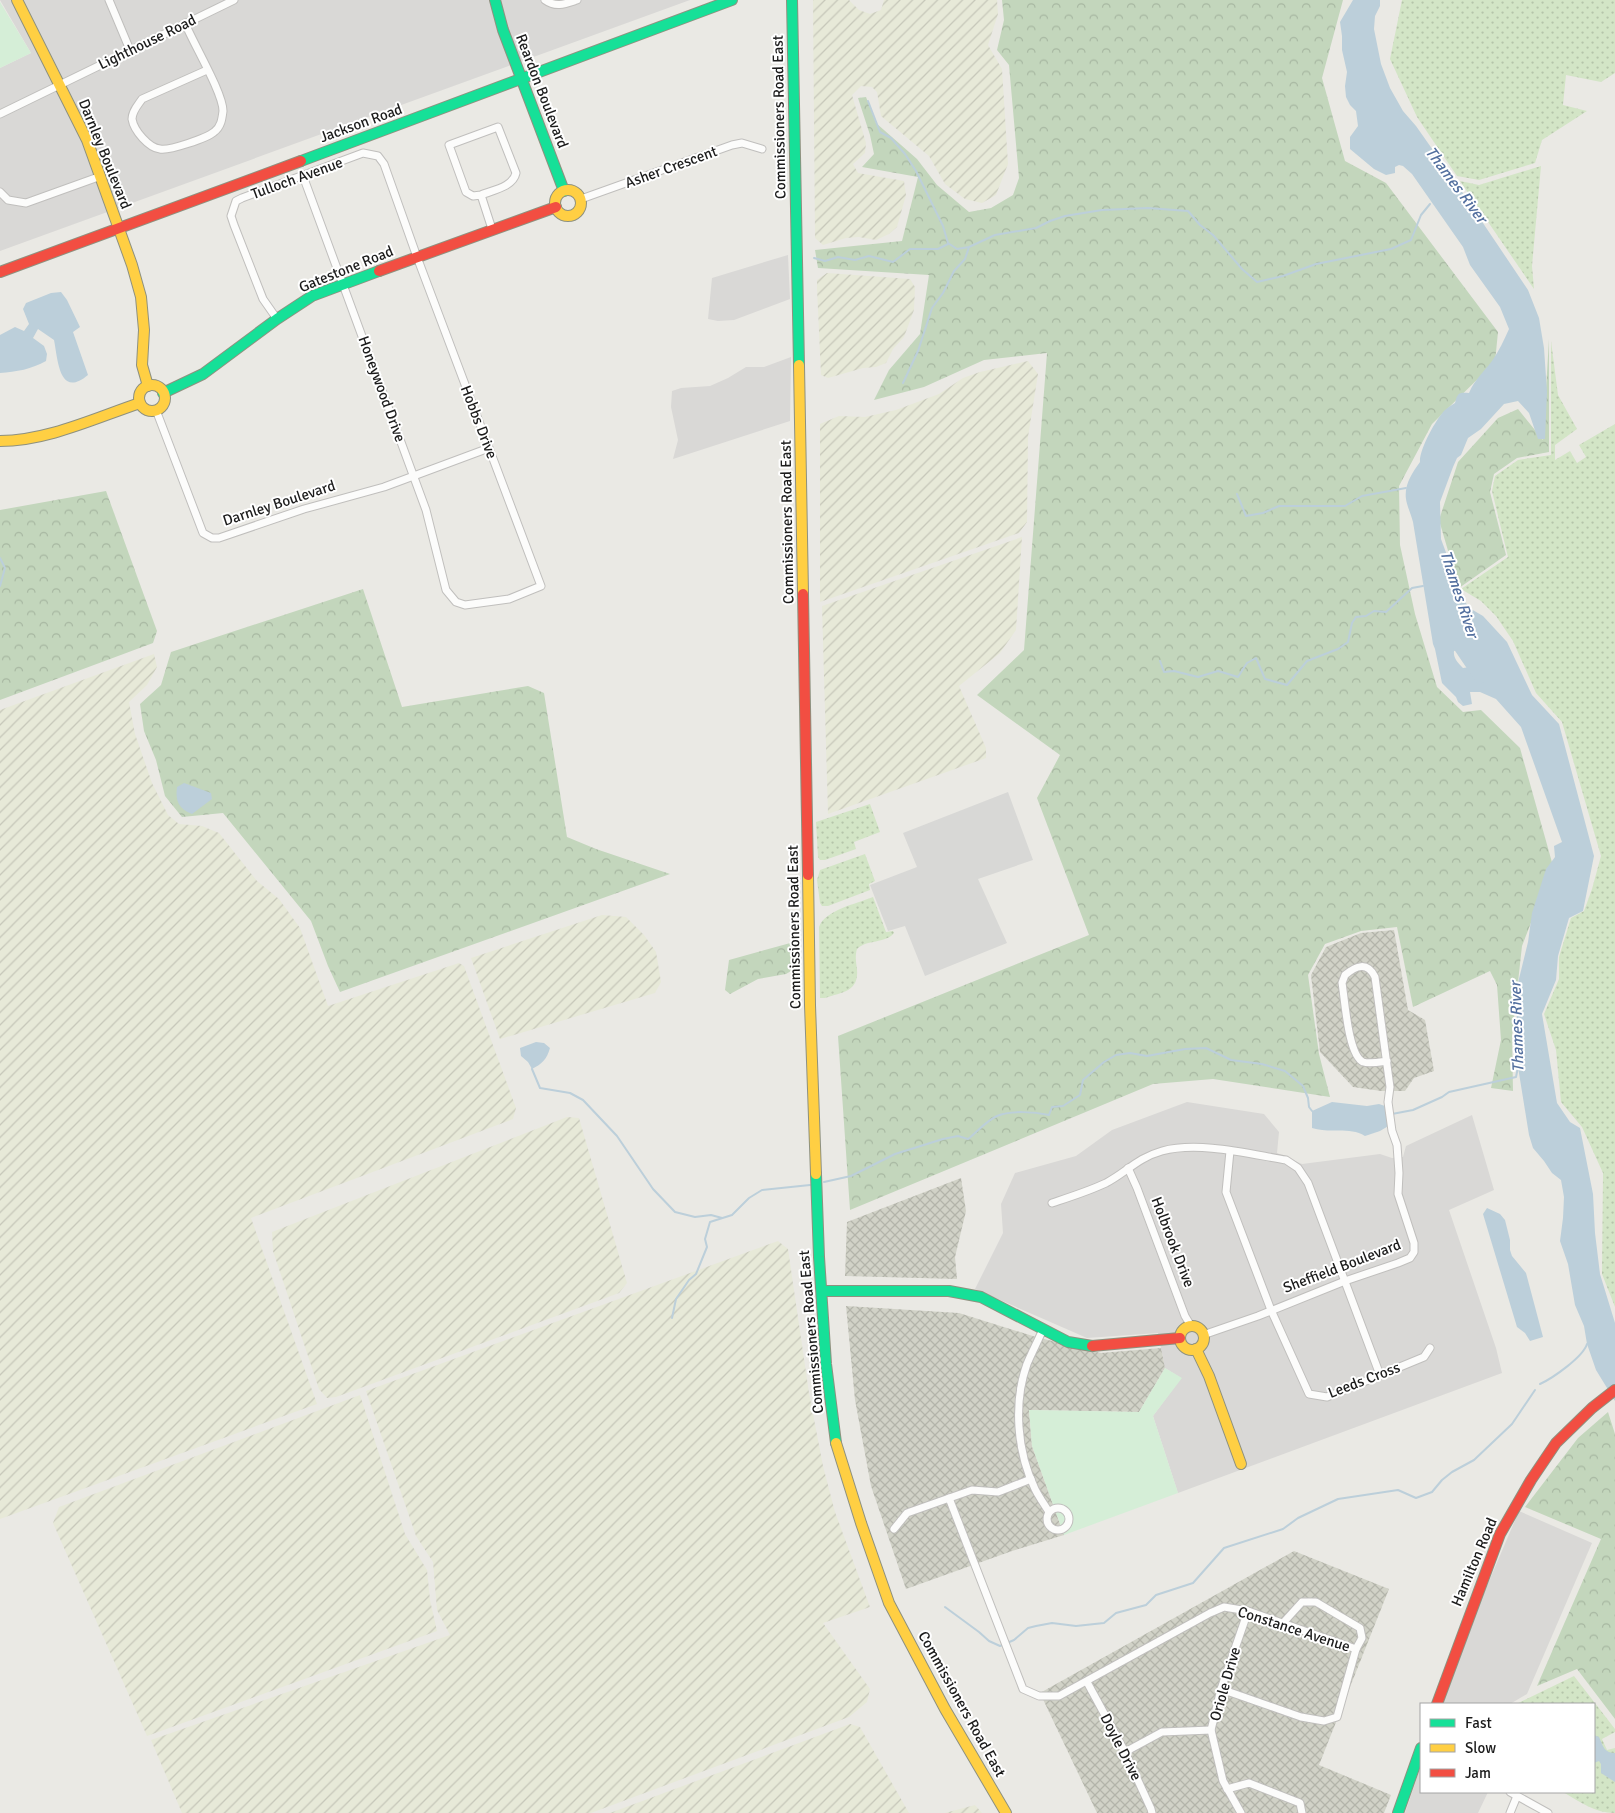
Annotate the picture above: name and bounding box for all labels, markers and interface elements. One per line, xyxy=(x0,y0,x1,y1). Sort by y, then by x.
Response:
street label: Lighthouse Road xyxy=(95,11,199,73)
street label: Reardon Boulevard xyxy=(512,31,572,151)
street label: Commissioners Road East xyxy=(769,35,789,199)
street label: Darnley Boulevard xyxy=(75,96,135,212)
street label: Jackson Road xyxy=(317,100,405,146)
street label: Asher Crescent xyxy=(623,142,719,192)
water label: Thames River xyxy=(1421,143,1493,229)
street label: Tulloch Avenue xyxy=(249,153,345,203)
street label: Gatestone Road xyxy=(296,242,396,296)
street label: Honeywood Drive xyxy=(354,334,410,444)
street label: Hobbs Drive xyxy=(457,383,501,461)
street label: Commissioners Road East xyxy=(777,440,797,604)
street label: Darnley Boulevard xyxy=(220,476,338,530)
water label: Thames River xyxy=(1435,548,1483,642)
street label: Commissioners Road East xyxy=(784,845,804,1009)
water label: Thames River xyxy=(1505,979,1529,1073)
street label: Holbrook Drive xyxy=(1147,1194,1199,1290)
street label: Sheffield Boulevard xyxy=(1281,1235,1404,1297)
street label: Commissioners Road East xyxy=(795,1250,827,1414)
street label: Leeds Cross xyxy=(1326,1358,1403,1402)
street label: Hamilton Road xyxy=(1447,1515,1501,1609)
street label: Constance Avenue xyxy=(1235,1602,1353,1656)
street label: Commissioners Road East xyxy=(914,1628,1010,1780)
street label: Oriole Drive xyxy=(1206,1645,1244,1723)
legend xyxy=(1420,1703,1595,1793)
street label: Doyle Drive xyxy=(1096,1710,1146,1784)
text: Fast xyxy=(1465,1714,1492,1732)
text: Slow xyxy=(1465,1739,1496,1757)
text: Jam xyxy=(1465,1764,1491,1782)

